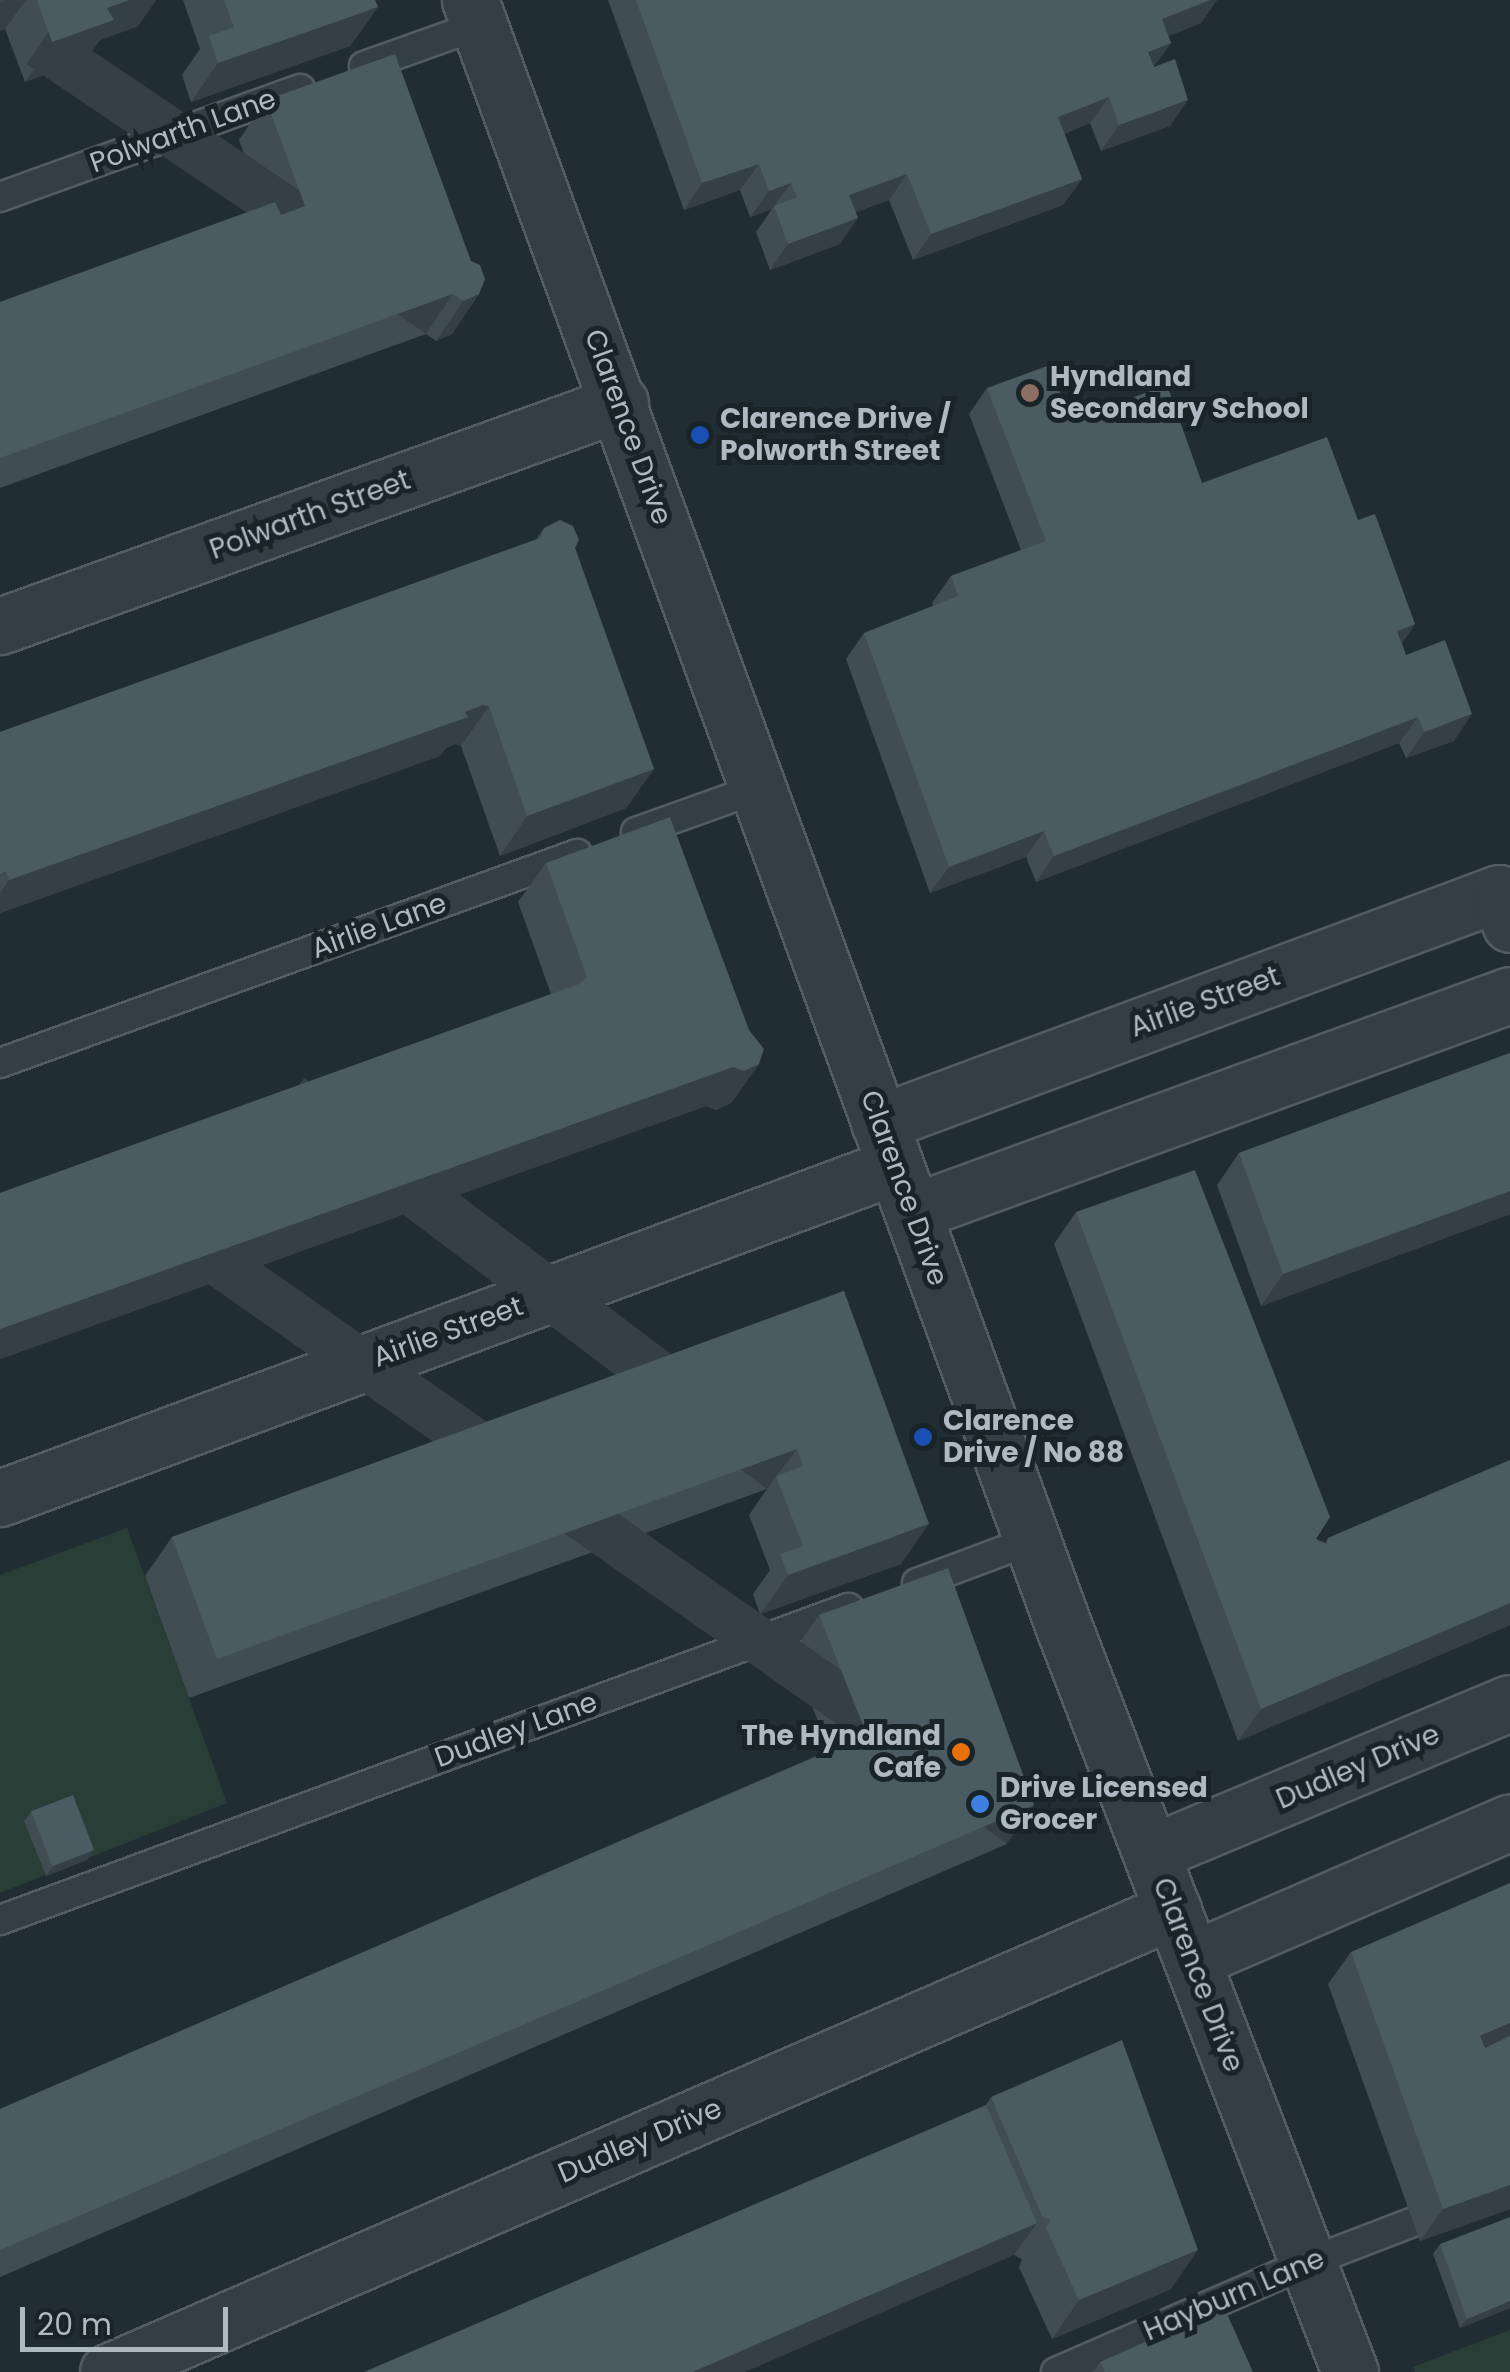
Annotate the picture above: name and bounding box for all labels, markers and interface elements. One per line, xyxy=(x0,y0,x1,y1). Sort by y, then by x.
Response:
street label: Polwarth Lane xyxy=(86,82,280,180)
street label: Clarence Drive xyxy=(577,325,679,529)
place label: Hyndland Secondary School xyxy=(1050,360,1309,426)
marker: Hyndland Secondary School xyxy=(1019,382,1041,404)
place label: Clarence Drive / Polworth Street xyxy=(720,402,951,468)
marker: Clarence Drive / Polworth Street xyxy=(689,424,711,446)
street label: Polwarth Street xyxy=(205,463,415,567)
street label: Airlie Lane xyxy=(307,886,451,966)
street label: Airlie Street xyxy=(1126,959,1284,1045)
street label: Clarence Drive xyxy=(853,1086,955,1290)
street label: Airlie Street xyxy=(369,1289,527,1375)
place label: Clarence Drive / No 88 xyxy=(943,1404,1124,1470)
marker: Clarence Drive / No 88 xyxy=(912,1426,934,1448)
street label: Dudley Lane xyxy=(430,1685,602,1775)
street label: Dudley Drive xyxy=(1271,1717,1445,1817)
place label: The Hyndland Cafe xyxy=(741,1719,941,1785)
marker: The Hyndland Cafe xyxy=(950,1741,972,1763)
place label: Drive Licensed Grocer xyxy=(1000,1771,1208,1837)
marker: Drive Licensed Grocer xyxy=(969,1793,991,1815)
street label: Clarence Drive xyxy=(1146,1873,1250,2077)
street label: Dudley Drive xyxy=(553,2091,727,2191)
street label: Hayburn Lane xyxy=(1139,2242,1329,2348)
scale bar xyxy=(25,2287,232,2349)
text: 20 m xyxy=(37,2303,112,2346)

